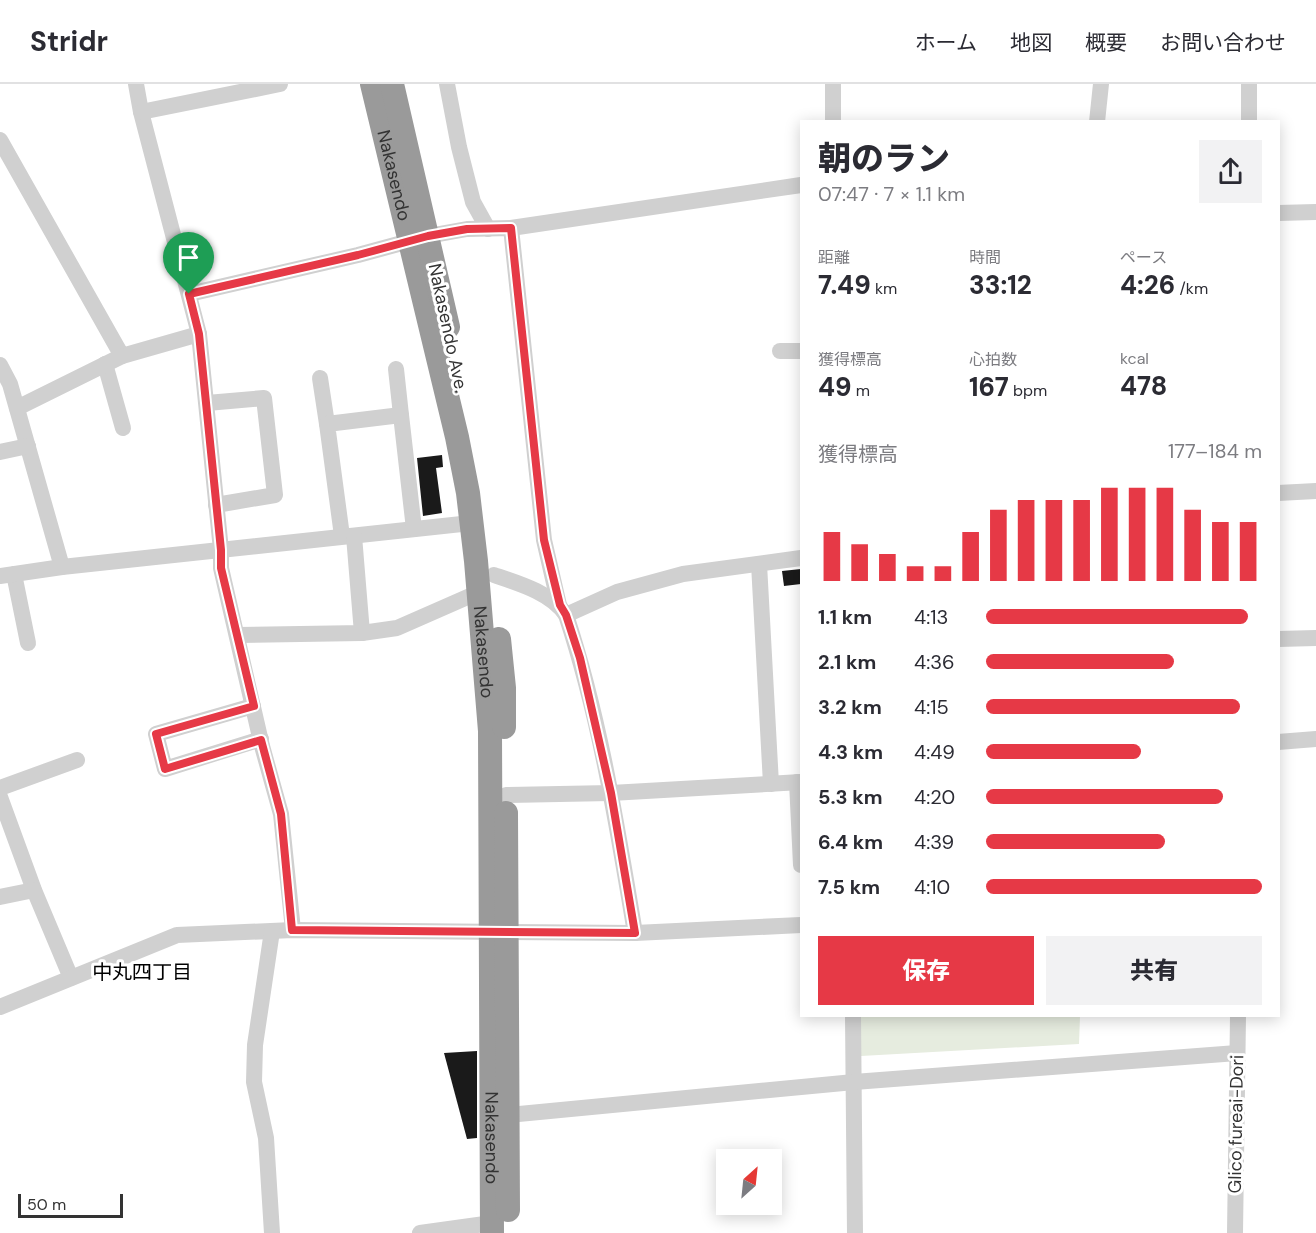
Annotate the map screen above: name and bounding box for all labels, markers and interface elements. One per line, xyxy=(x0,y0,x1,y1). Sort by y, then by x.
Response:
text: Stridr xyxy=(30,23,108,60)
text: ホーム xyxy=(915,29,977,57)
text: 地図 xyxy=(1010,29,1052,57)
text: 概要 xyxy=(1085,29,1127,57)
text: お問い合わせ xyxy=(1160,29,1286,57)
street label: Nakasendo xyxy=(371,128,417,223)
text: 朝のラン xyxy=(818,137,950,180)
button: share xyxy=(1199,140,1262,203)
text: 07:47 · 7 × 1.1 km xyxy=(818,181,965,207)
pin xyxy=(163,232,214,294)
icon: arrive xyxy=(172,241,205,274)
text: 距離 xyxy=(818,247,850,268)
text: 時間 xyxy=(969,247,1001,268)
text: ペース xyxy=(1120,247,1167,268)
street label: Nakasendo Ave. xyxy=(423,261,473,395)
text: 7.49 xyxy=(818,268,871,302)
text: 33:12 xyxy=(969,268,1032,302)
text: 4:26 xyxy=(1120,268,1175,302)
text: km xyxy=(871,278,897,299)
text: /km xyxy=(1175,278,1208,299)
text: kcal xyxy=(1120,348,1149,369)
text: 獲得標高 xyxy=(818,349,882,370)
text: 心拍数 xyxy=(969,349,1017,370)
text: 478 xyxy=(1120,369,1167,403)
text: 49 xyxy=(818,370,852,404)
text: 167 xyxy=(969,370,1009,404)
text: m xyxy=(852,380,870,401)
text: bpm xyxy=(1009,380,1047,401)
text: 177–184 m xyxy=(1168,438,1262,464)
text: 獲得標高 xyxy=(818,441,898,467)
text: 1.1 km xyxy=(818,604,872,630)
text: 4:13 xyxy=(914,604,948,630)
street label: Nakasendo xyxy=(468,605,499,699)
text: 2.1 km xyxy=(818,649,876,675)
text: 4:36 xyxy=(914,649,955,675)
text: 3.2 km xyxy=(818,694,882,720)
text: 4:15 xyxy=(914,694,949,720)
text: 4.3 km xyxy=(818,739,883,765)
text: 4:49 xyxy=(914,739,955,765)
text: 5.3 km xyxy=(818,784,883,810)
text: 4:20 xyxy=(914,784,955,810)
text: 6.4 km xyxy=(818,829,883,855)
text: 4:39 xyxy=(914,829,954,855)
text: 7.5 km xyxy=(818,874,880,900)
text: 4:10 xyxy=(914,874,950,900)
button: 保存 xyxy=(818,936,1034,1005)
button: 共有 xyxy=(1046,936,1262,1005)
district label: 中丸四丁目 xyxy=(92,959,192,985)
street label: Glico fureai-Dori xyxy=(1223,1054,1249,1194)
street label: Nakasendo xyxy=(479,1091,504,1184)
north arrow xyxy=(716,1149,782,1215)
map controls xyxy=(716,1149,782,1215)
scale bar xyxy=(18,1191,123,1218)
text: 50 m xyxy=(27,1194,66,1215)

